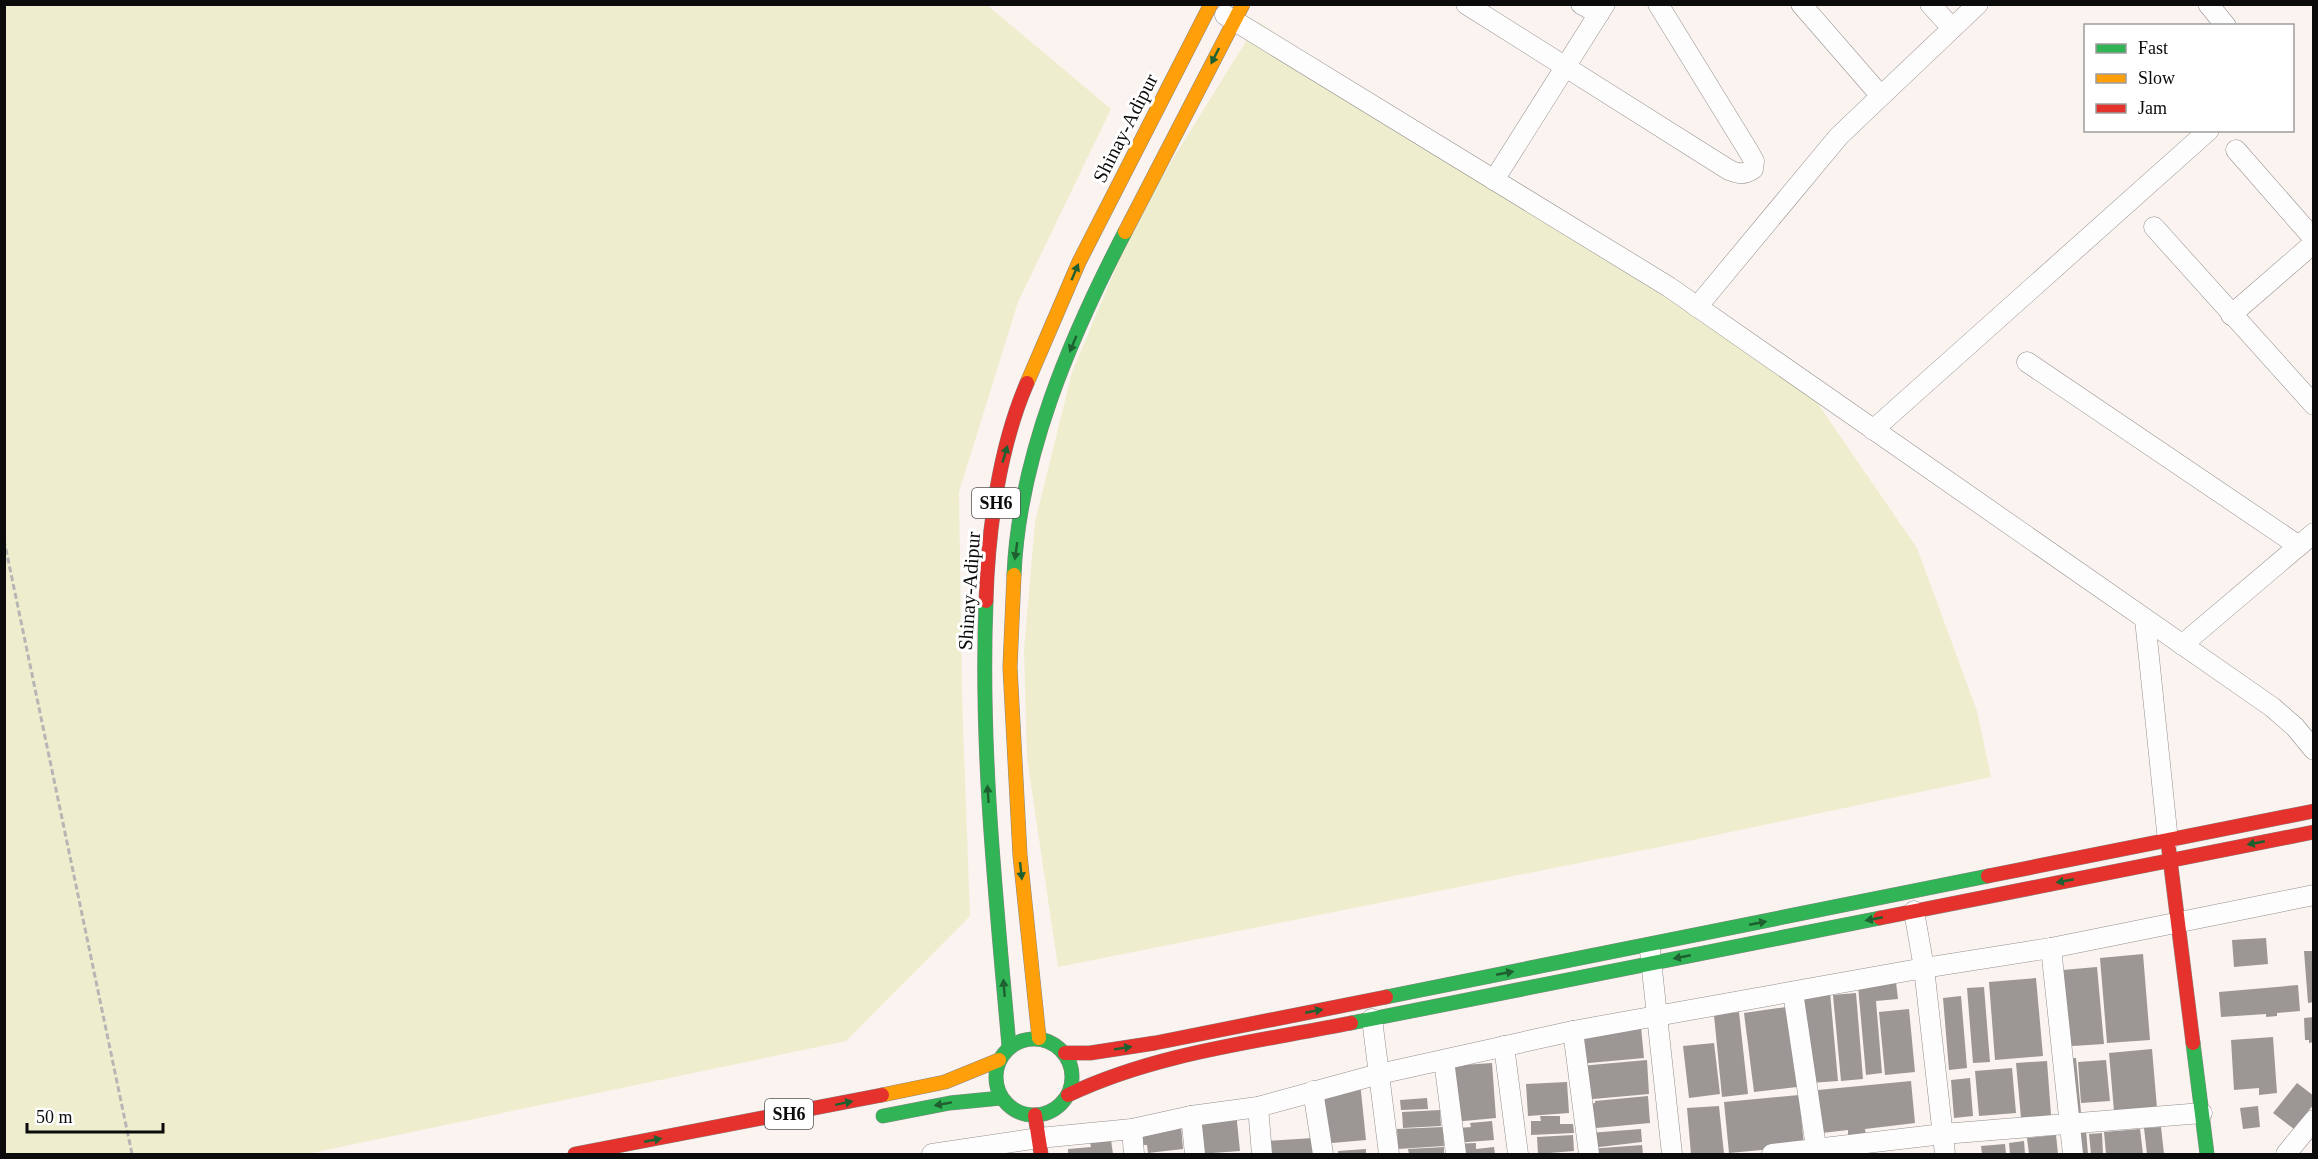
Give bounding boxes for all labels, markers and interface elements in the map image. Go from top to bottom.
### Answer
legend [2084,24,2294,132]
text: Fast [2138,38,2168,58]
one-way arrow [1210,48,1220,65]
text: Slow [2138,68,2175,88]
street label: Shinay-Adipur [1088,70,1163,186]
text: Jam [2138,98,2167,118]
one-way arrow [1070,263,1079,280]
one-way arrow [1068,335,1078,353]
one-way arrow [1001,445,1010,463]
road number: SH6 [972,488,1020,518]
street label: Shinay-Adipur [954,531,985,651]
one-way arrow [1012,542,1021,561]
one-way arrow [984,784,993,803]
one-way arrow [2246,839,2265,848]
one-way arrow [1016,862,1026,881]
one-way arrow [2055,877,2074,886]
one-way arrow [1864,915,1883,924]
one-way arrow [1749,918,1768,927]
one-way arrow [1673,953,1692,962]
one-way arrow [1496,968,1515,977]
one-way arrow [999,979,1009,998]
one-way arrow [1305,1006,1324,1015]
one-way arrow [1113,1043,1132,1052]
scale bar [27,1096,164,1134]
one-way arrow [835,1098,854,1107]
road number: SH6 [765,1099,813,1129]
one-way arrow [933,1100,952,1109]
text: 50 m [36,1107,73,1127]
one-way arrow [644,1135,663,1144]

